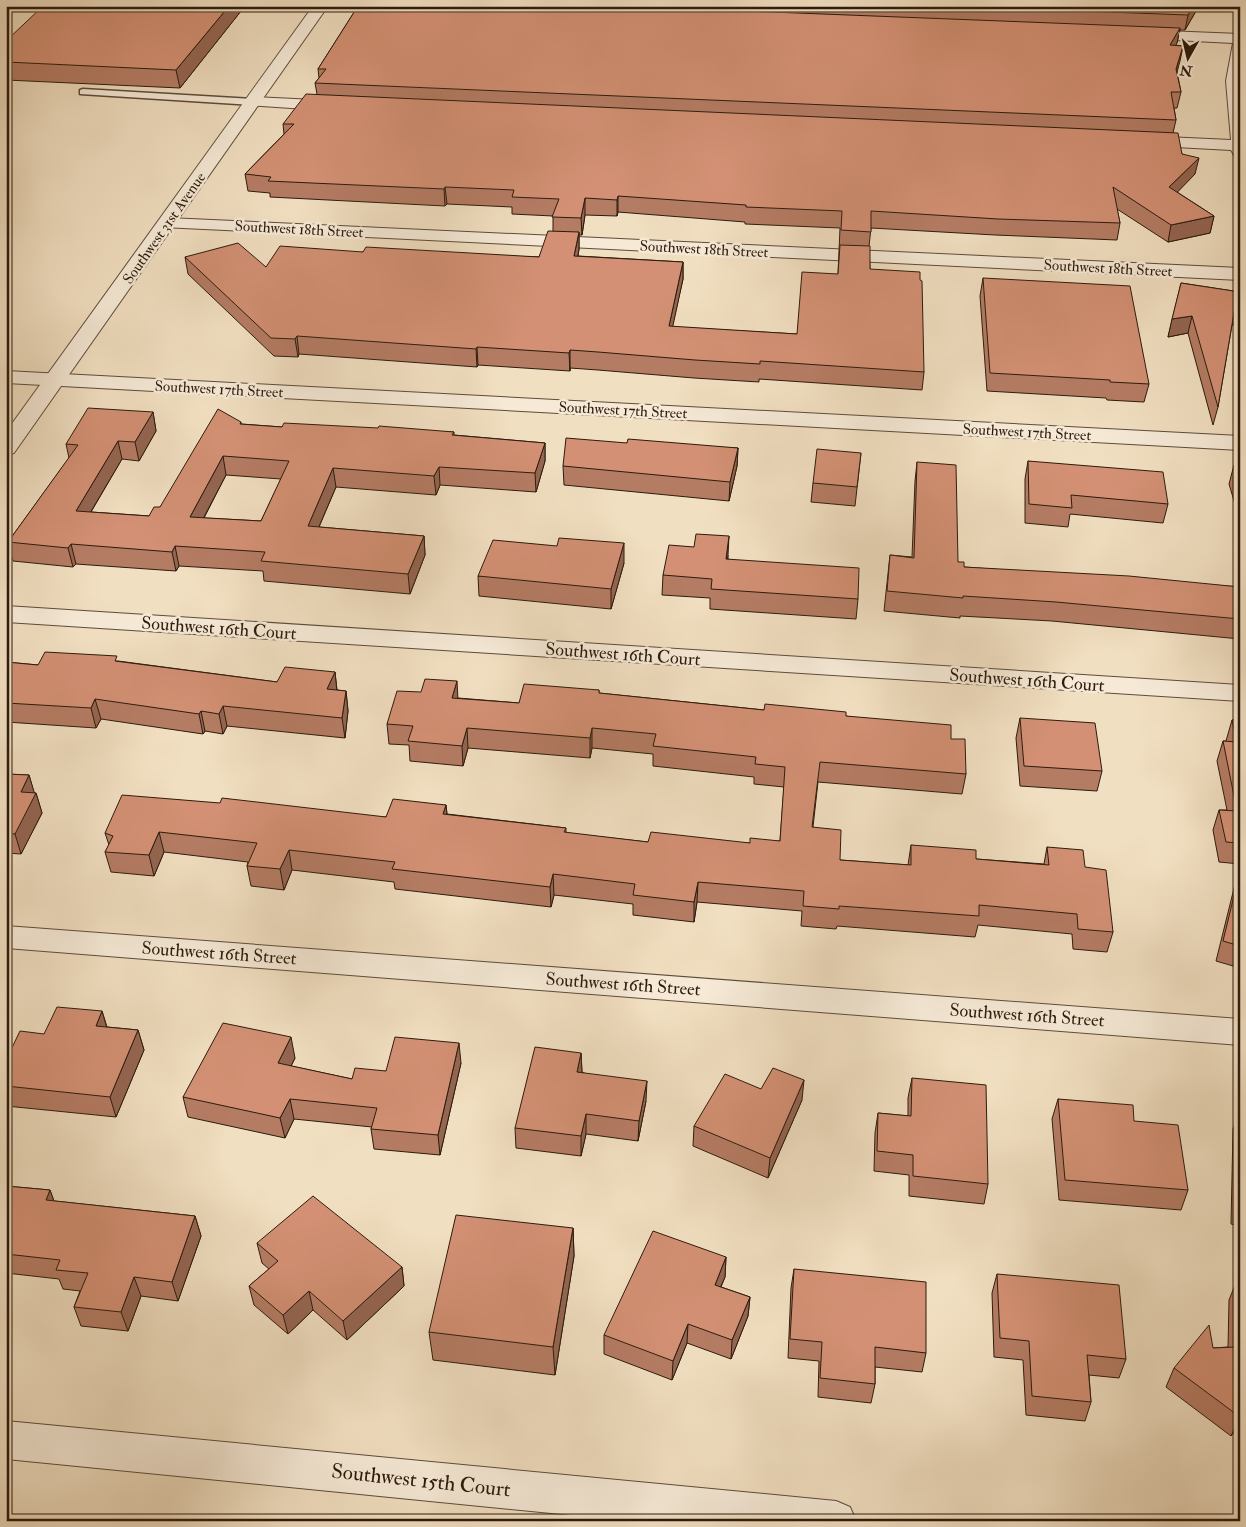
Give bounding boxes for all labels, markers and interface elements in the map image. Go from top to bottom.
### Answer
north arrow [1164,32,1214,82]
text: N [1178,61,1195,80]
street label: Southwest 31st Avenue [119,169,210,288]
street label: Southwest 18th Street [234,217,364,242]
street label: Southwest 18th Street [639,237,769,262]
street label: Southwest 18th Street [1043,256,1173,281]
street label: Southwest 17th Street [154,377,284,402]
street label: Southwest 17th Street [558,398,688,423]
street label: Southwest 17th Street [962,420,1092,445]
street label: Southwest 16th Court [141,612,297,645]
street label: Southwest 16th Court [545,638,701,671]
street label: Southwest 16th Court [949,664,1105,697]
street label: Southwest 16th Street [141,937,297,970]
street label: Southwest 16th Street [545,968,701,1001]
street label: Southwest 16th Street [949,999,1105,1032]
street label: Southwest 15th Court [330,1458,512,1503]

